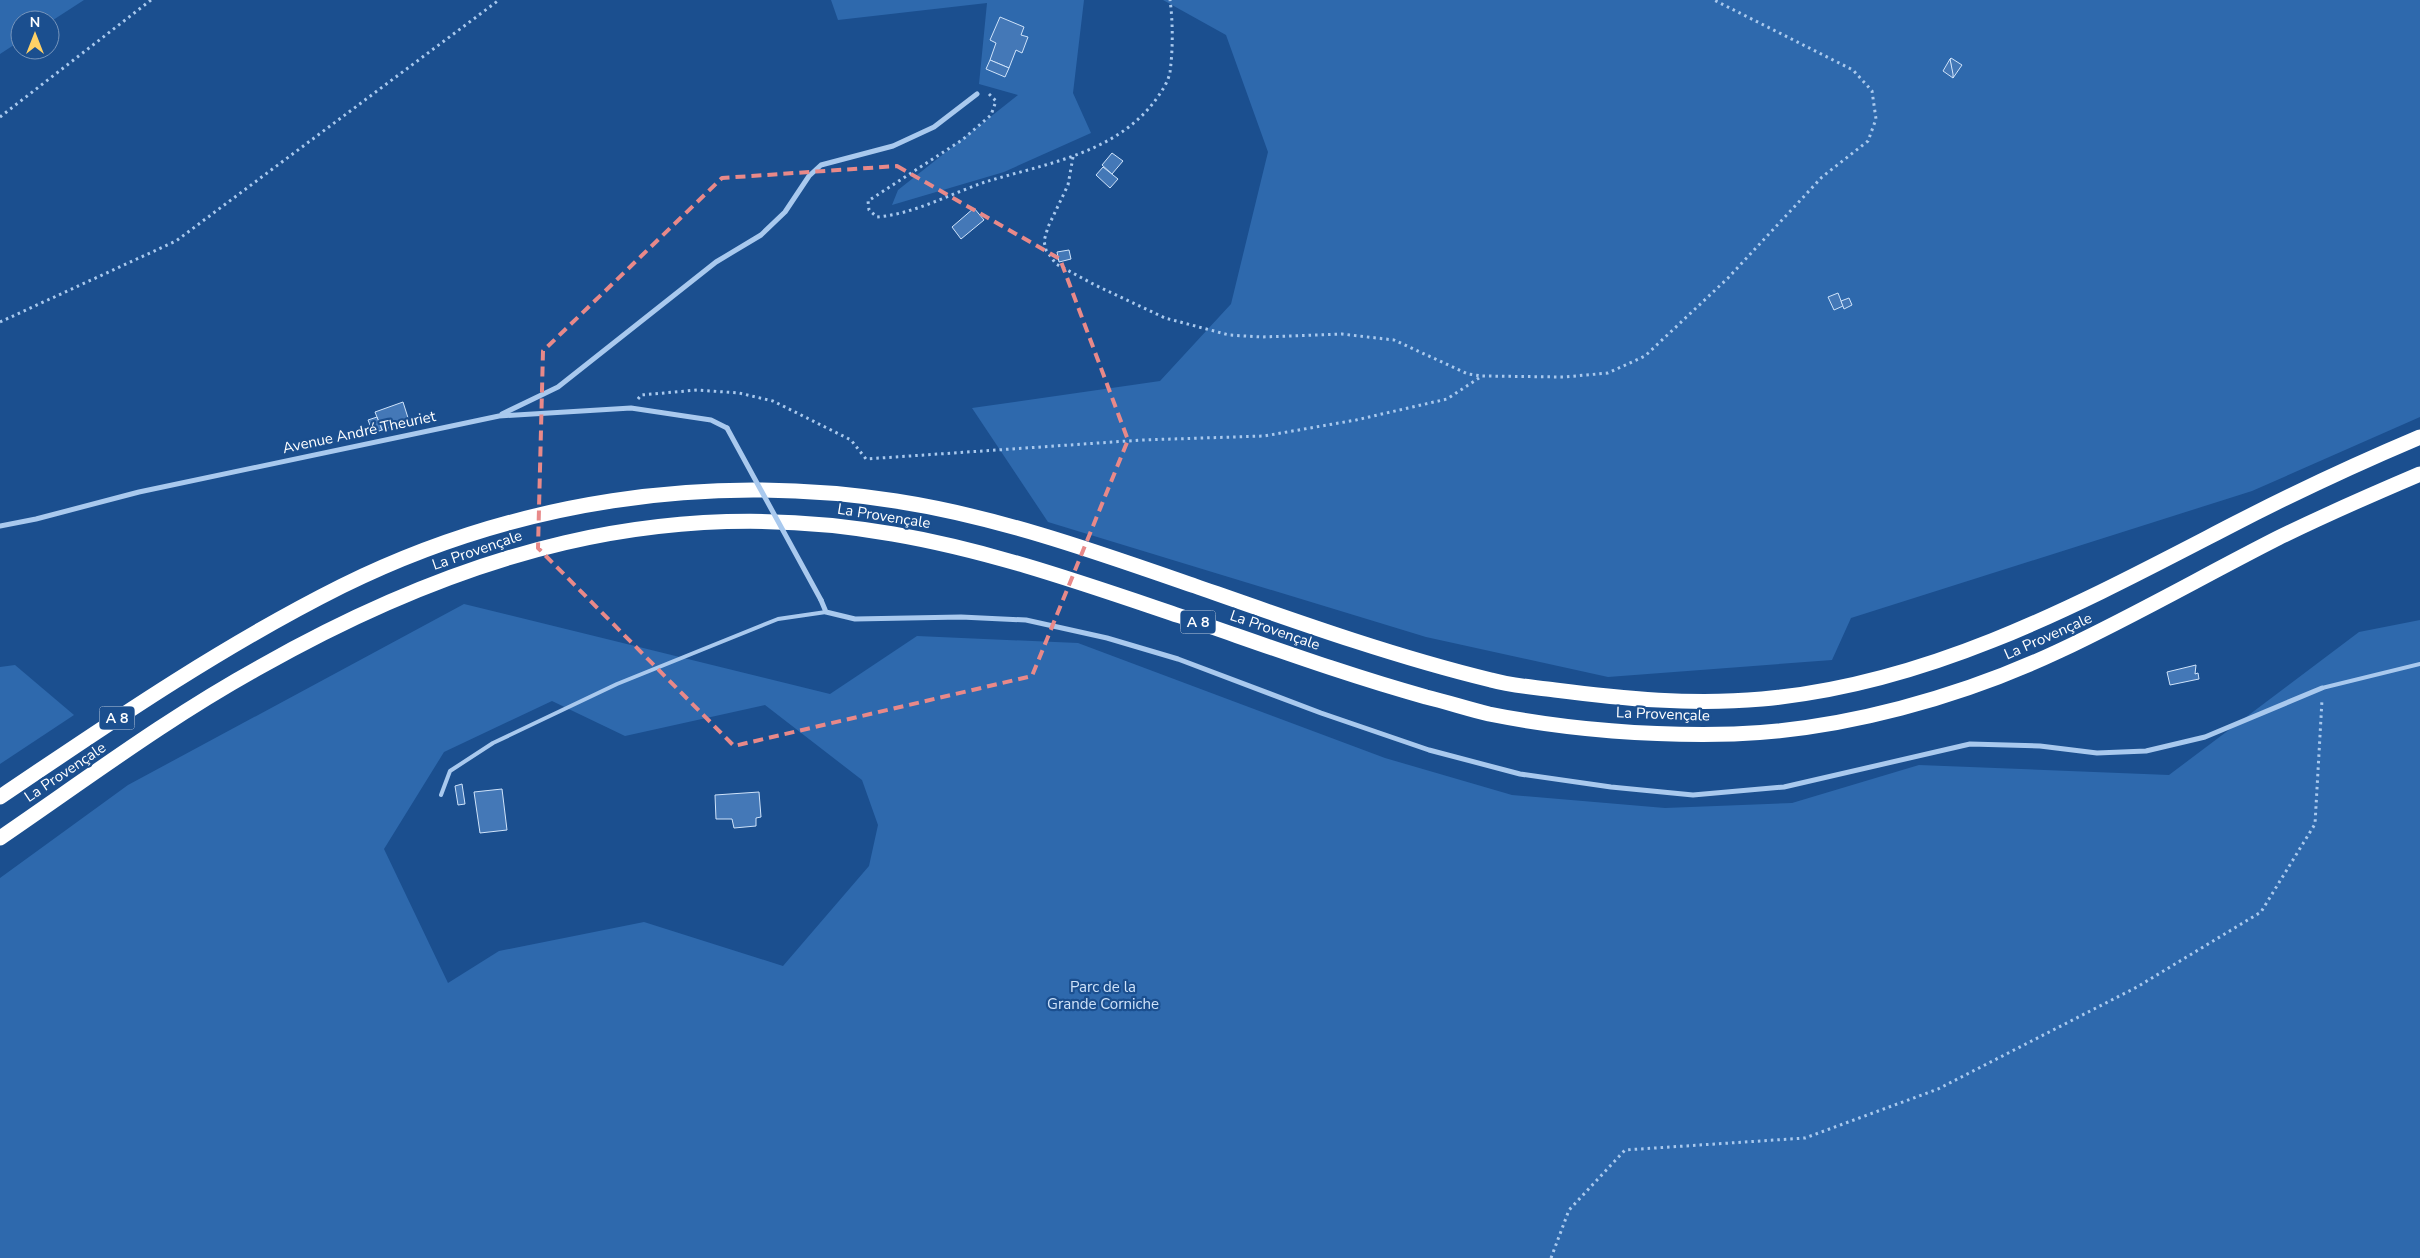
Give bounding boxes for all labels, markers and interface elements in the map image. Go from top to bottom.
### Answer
north arrow [10,10,60,60]
text: N [30,13,40,32]
street label: Avenue André Theuriet [281,406,438,458]
street label: La Provençale [836,499,932,533]
street label: La Provençale [429,525,525,575]
street label: La Provençale [1227,605,1323,655]
street label: La Provençale [2001,608,2095,664]
road number: A 8 [1180,610,1216,634]
street label: La Provençale [1616,702,1710,726]
road number: A 8 [100,706,134,730]
street label: La Provençale [20,737,110,807]
park label: Parc de la Grande Corniche [1047,977,1159,1014]

